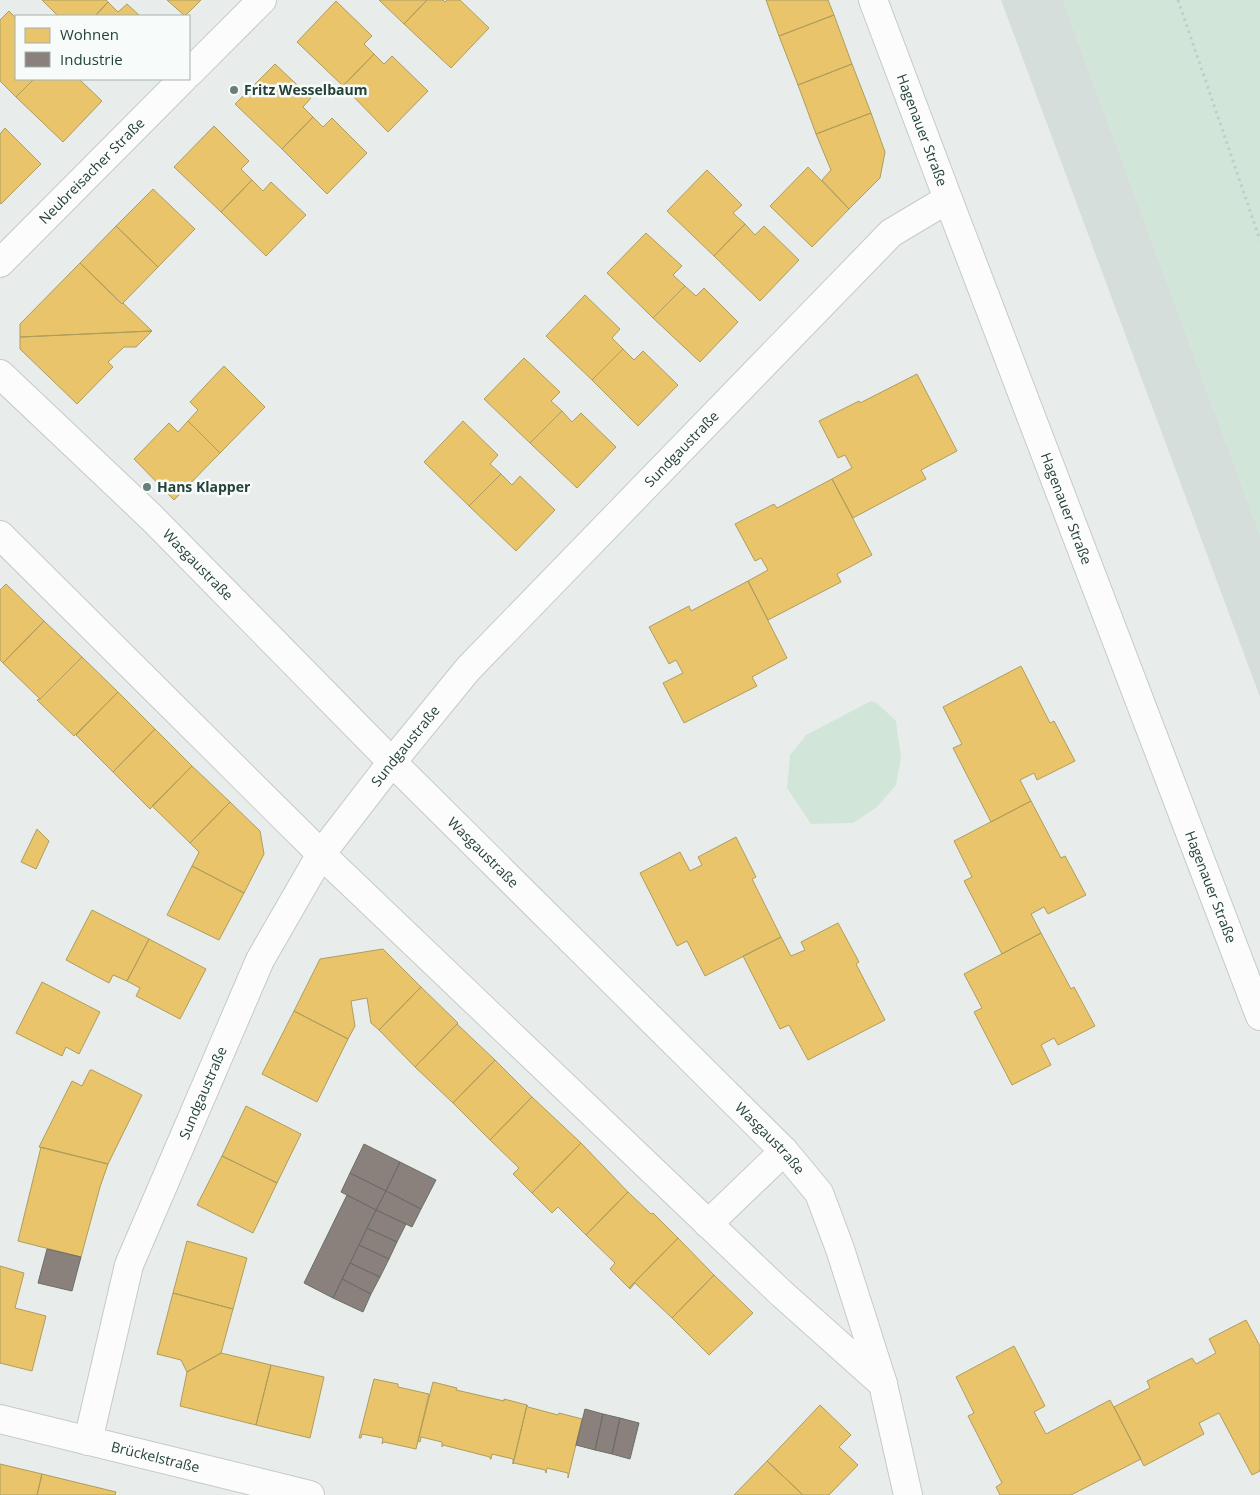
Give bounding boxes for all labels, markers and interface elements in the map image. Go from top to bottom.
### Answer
legend [15,15,190,80]
text: Wohnen [60,24,119,44]
text: Industrie [60,49,123,69]
street label: Hagenauer Straße [893,71,952,189]
place label: Fritz Wesselbaum [244,80,367,99]
marker: Fritz Wesselbaum [228,84,240,96]
street label: Neubreisacher Straße [34,113,148,228]
street label: Sundgaustraße [640,406,723,491]
street label: Hagenauer Straße [1037,450,1097,567]
place label: Hans Klapper [157,477,251,496]
marker: Hans Klapper [141,481,153,493]
street label: Wasgaustraße [159,525,238,604]
street label: Sundgaustraße [367,701,444,790]
street label: Wasgaustraße [444,813,523,892]
street label: Hagenauer Straße [1181,828,1241,946]
street label: Sundgaustraße [174,1043,231,1142]
street label: Wasgaustraße [731,1098,809,1178]
street label: Brückelstraße [109,1437,202,1477]

